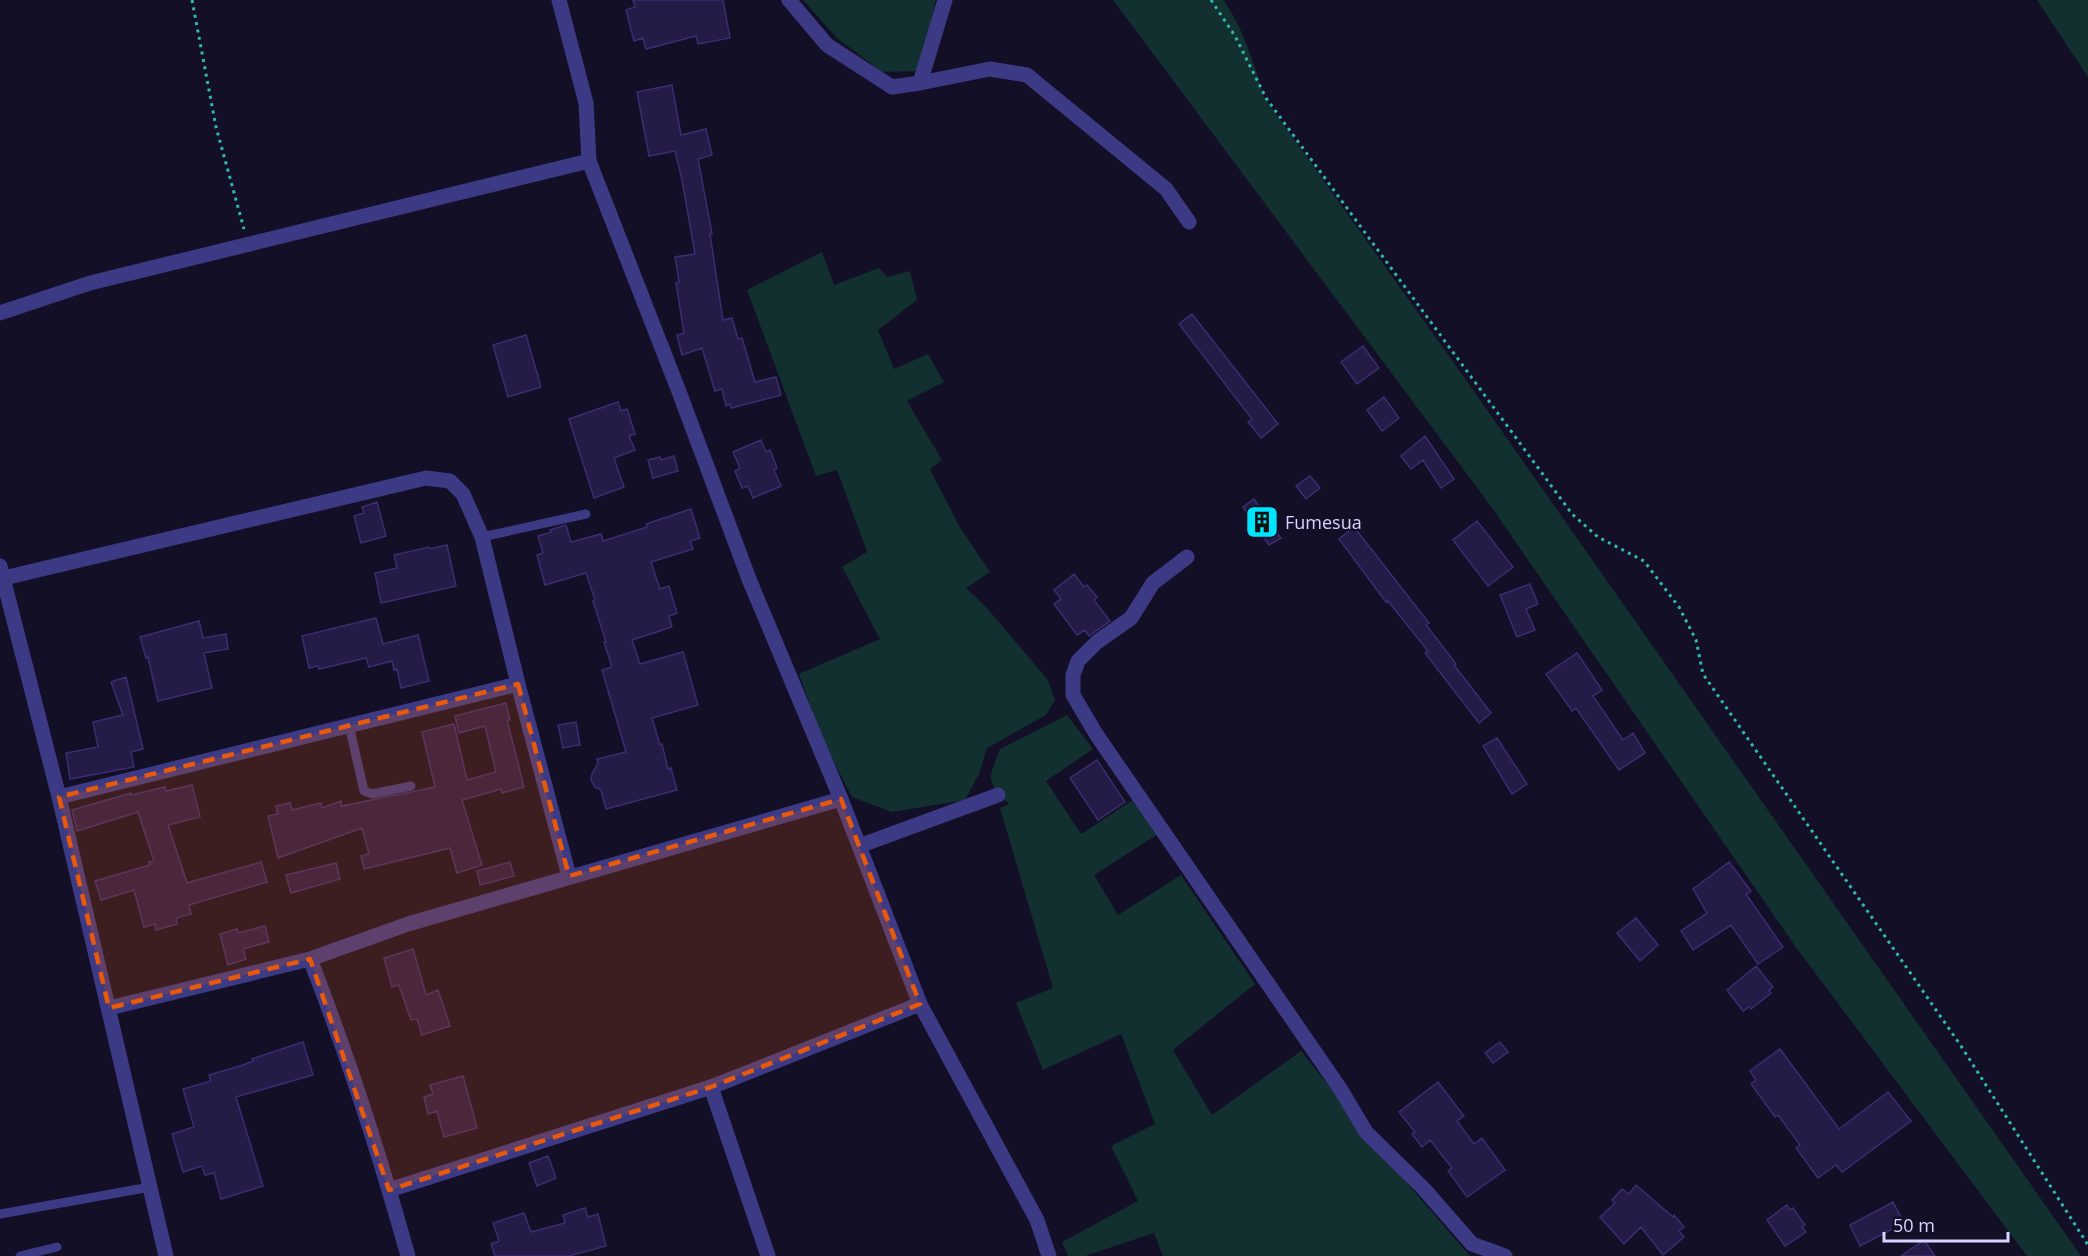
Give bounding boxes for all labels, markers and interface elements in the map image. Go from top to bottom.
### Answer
building icon: Fumesua [1244,504,1280,540]
place label: Fumesua [1285,510,1362,534]
scale bar [1884,1205,2008,1243]
text: 50 m [1893,1213,1935,1237]

